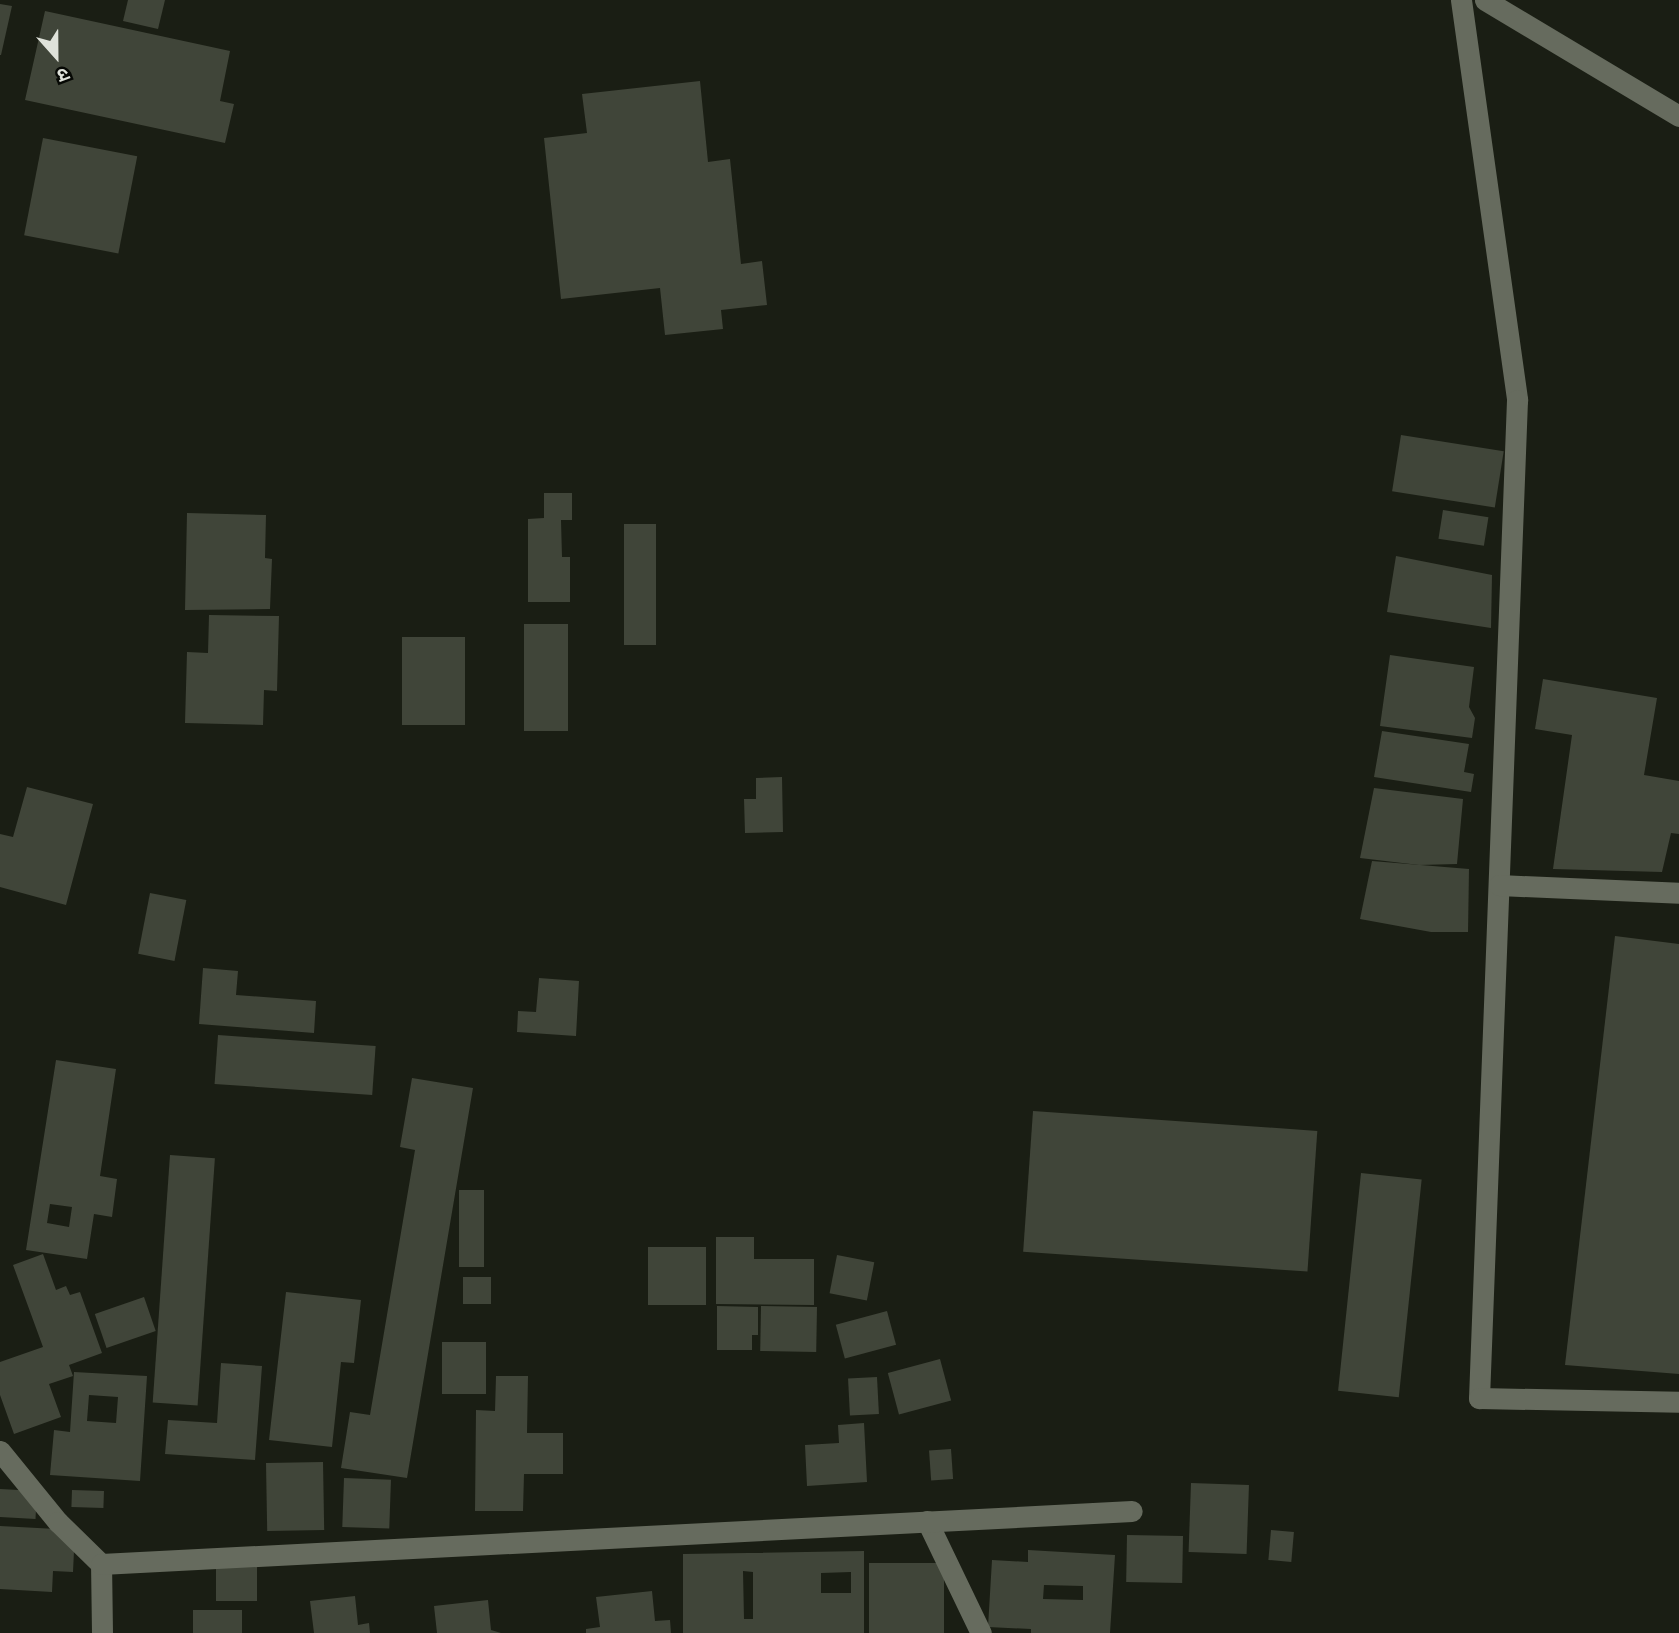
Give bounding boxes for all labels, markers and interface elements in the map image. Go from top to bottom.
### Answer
north arrow [21,21,91,91]
text: उ [54,63,73,88]

